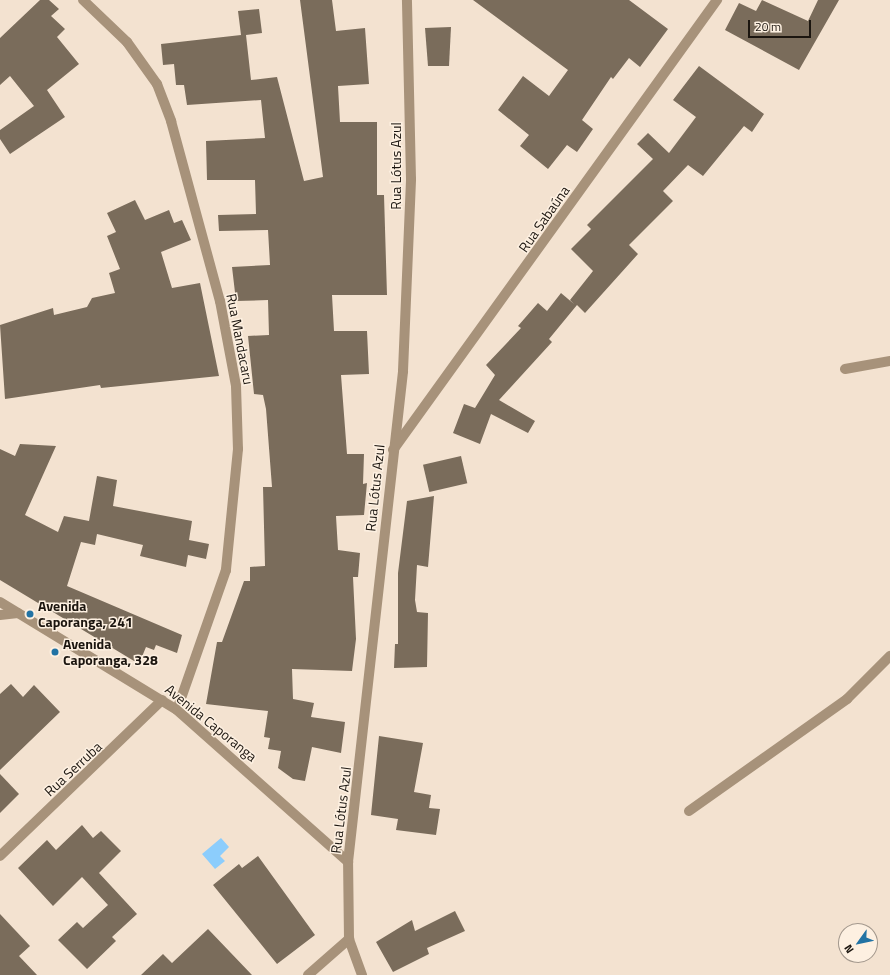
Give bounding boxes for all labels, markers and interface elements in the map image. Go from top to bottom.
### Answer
scale bar [750,12,813,38]
text: 20 m [755,17,781,36]
street label: Rua Lótus Azul [388,122,404,210]
street label: Rua Sabaúna [515,183,573,255]
street label: Rua Mandacaru [223,292,257,386]
street label: Rua Lótus Azul [362,444,388,532]
place label: Avenida Caporanga, 241 [38,598,133,630]
marker: Avenida Caporanga, 241 [25,609,35,619]
place label: Avenida Caporanga, 328 [63,636,158,668]
marker: Avenida Caporanga, 328 [50,647,60,657]
street label: Avenida Caporanga [162,681,260,765]
street label: Rua Serruba [41,738,105,800]
street label: Rua Lótus Azul [327,766,355,854]
north arrow [838,923,878,963]
text: N [840,941,858,957]

